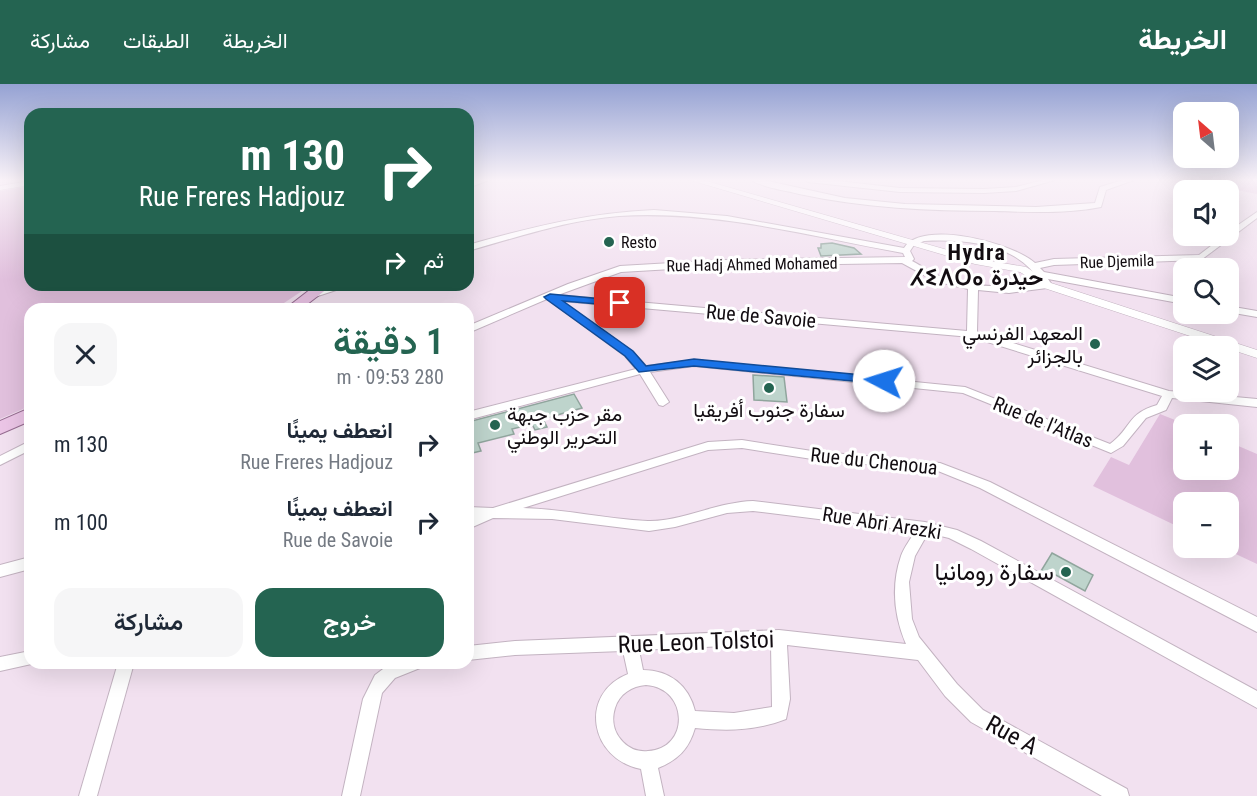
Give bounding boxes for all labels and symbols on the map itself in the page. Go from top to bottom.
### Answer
north arrow [1173,102,1239,168]
place label: Resto [621,233,657,252]
marker: Resto [602,235,616,249]
district label: Hydra ⵃⵉⴷⵔⴰ حيدرة [910,240,1043,291]
street label: Rue Djemila [1079,251,1155,272]
street label: Rue Hadj Ahmed Mohamed [666,254,838,275]
pin [594,277,645,328]
street label: Rue de Savoie [705,299,817,333]
place label: المعهد الفرنسي بالجزائر [962,321,1083,369]
marker: المعهد الفرنسي بالجزائر [1088,337,1102,351]
position arrow [852,349,916,413]
marker: سفارة جنوب أفريقيا [762,381,776,395]
street label: Rue de l'Atlas [990,391,1096,453]
place label: سفارة جنوب أفريقيا [693,398,845,423]
place label: مقر حزب جبهة التحرير الوطني [507,402,622,454]
marker: مقر حزب جبهة التحرير الوطني [488,418,502,432]
street label: Rue du Chenoua [809,442,939,480]
street label: Rue Abri Arezki [821,502,943,544]
place label: سفارة رومانيا [934,558,1054,587]
marker: سفارة رومانيا [1059,565,1073,579]
street label: Rue Leon Tolstoi [617,625,775,659]
street label: Rue A [981,709,1043,761]

